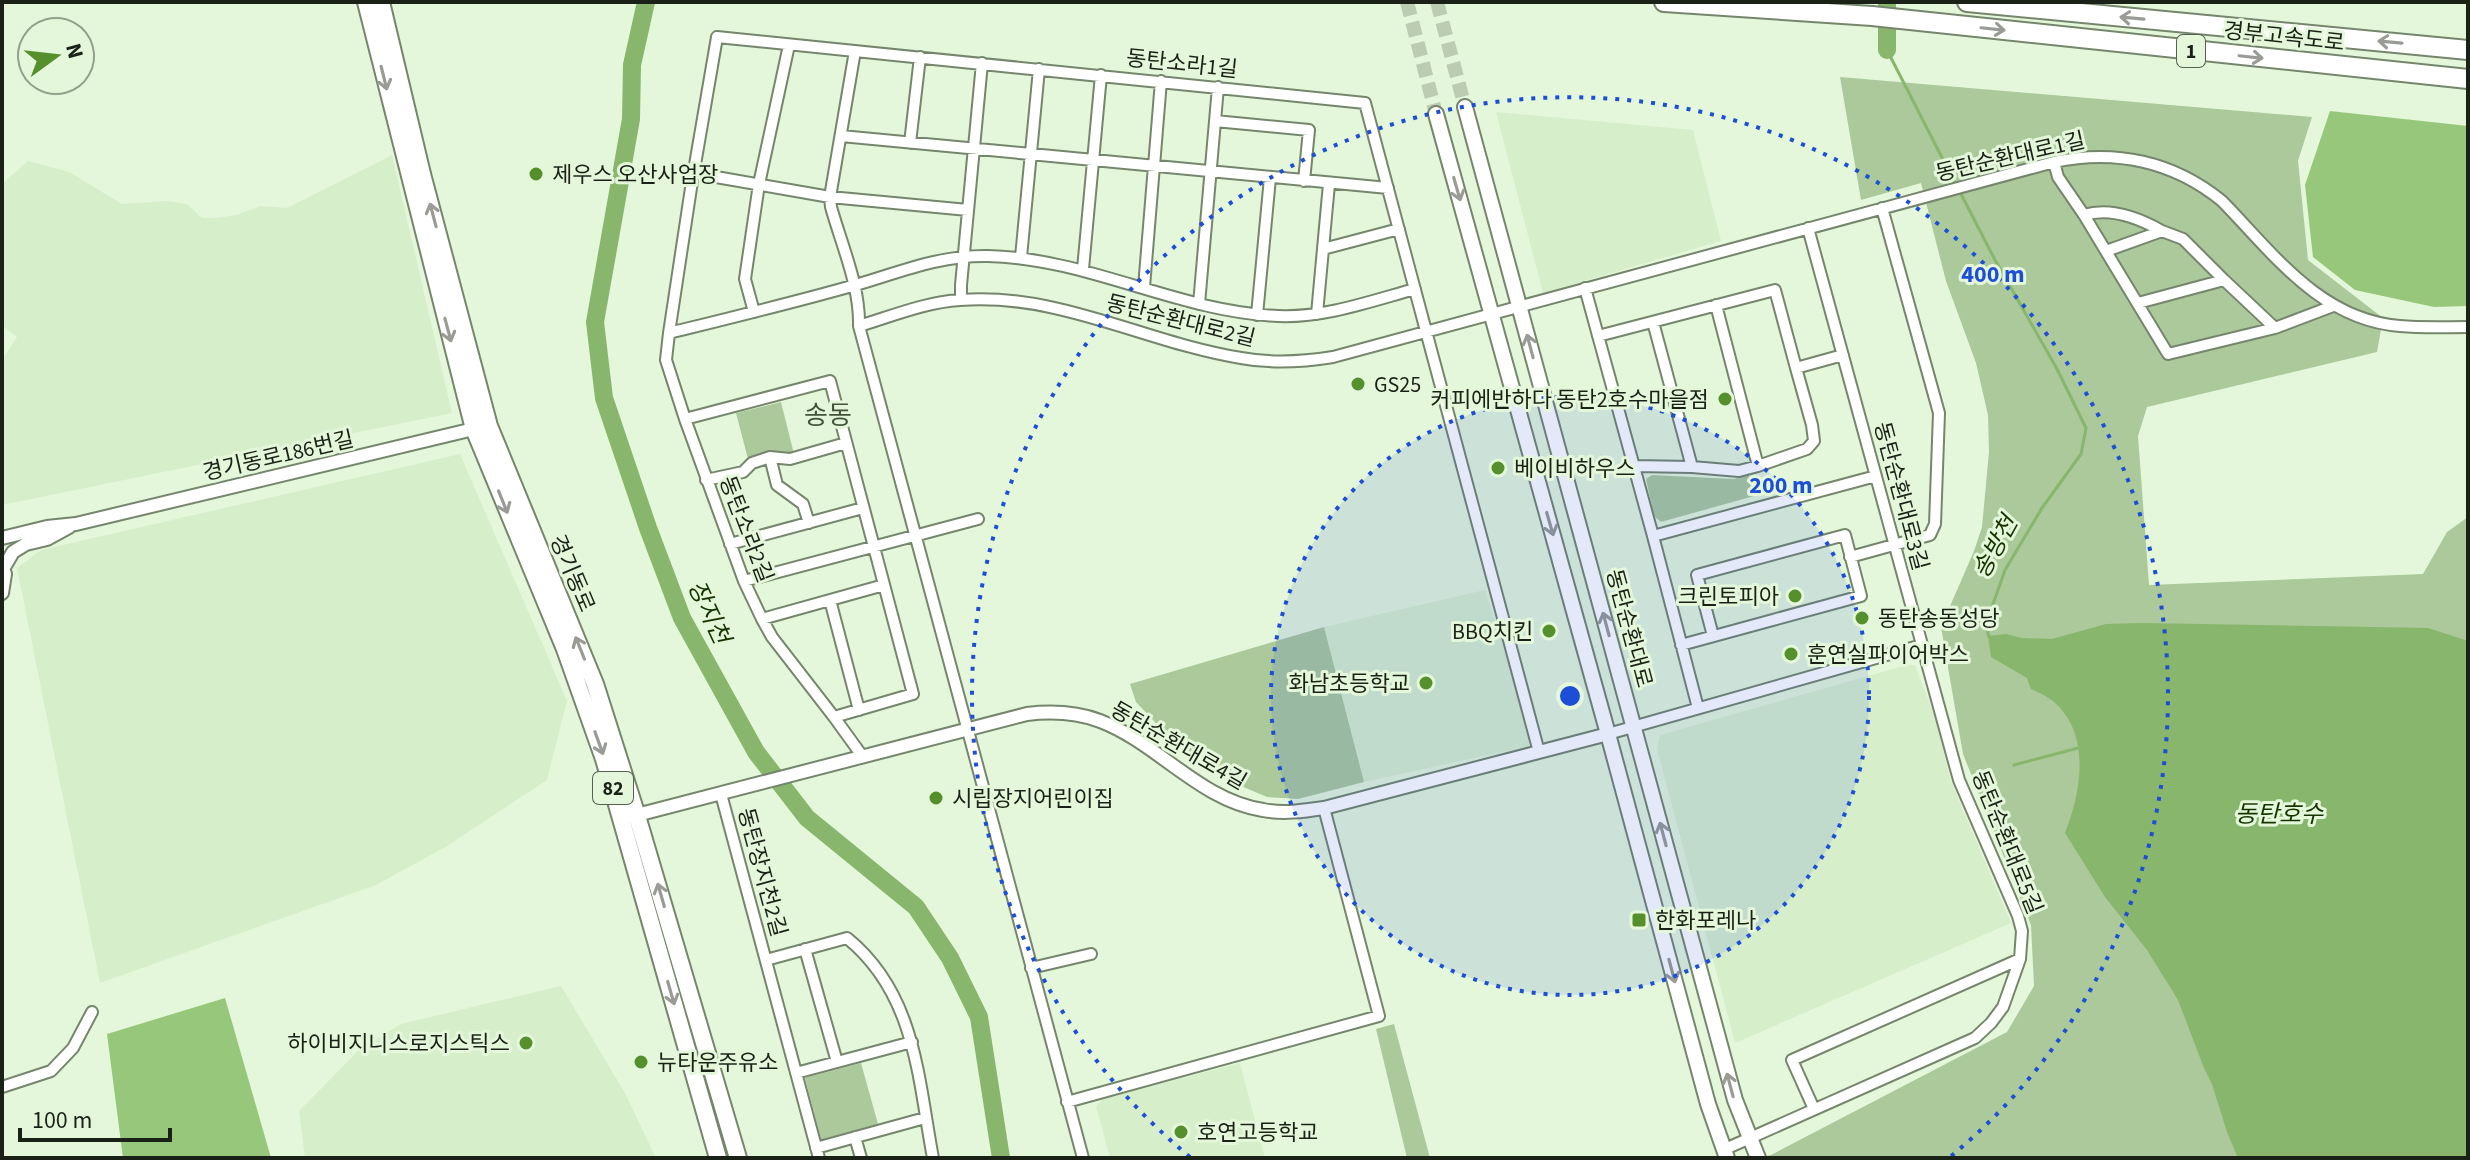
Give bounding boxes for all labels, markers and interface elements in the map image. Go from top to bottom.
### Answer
one-way arrow [2119,10,2145,25]
street label: 경부고속도로 [2222,15,2346,59]
north arrow [16,16,96,96]
one-way arrow [1979,22,2006,37]
road number: 1 [2177,35,2205,67]
one-way arrow [2377,35,2404,50]
text: N [57,40,92,62]
street label: 동탄소라1길 [1124,42,1239,86]
one-way arrow [2237,50,2264,65]
one-way arrow [377,65,392,90]
street label: 동탄순환대로1길 [1932,124,2088,190]
place label: 제우스 오산사업장 [552,159,718,191]
marker: 제우스 오산사업장 [527,165,545,183]
one-way arrow [1450,176,1465,202]
one-way arrow [425,202,440,228]
text: 400 m [1961,257,2025,292]
street label: 동탄순환대로2길 [1103,287,1259,355]
one-way arrow [442,316,457,342]
one-way arrow [1522,334,1537,360]
place label: GS25 [1374,369,1421,401]
marker: GS25 [1349,375,1367,393]
place label: 커피에반하다 동탄2호수마을점 [1431,384,1709,416]
marker: 커피에반하다 동탄2호수마을점 [1716,390,1734,408]
district label: 송동 [804,397,852,434]
street label: 동탄순환대로3길 [1866,418,1936,574]
street label: 경기동로186번길 [199,423,357,489]
place label: 베이비하우스 [1514,453,1635,485]
marker: 베이비하우스 [1489,459,1507,477]
text: 200 m [1749,468,1813,503]
street label: 동탄소라2길 [711,471,781,587]
one-way arrow [497,489,512,514]
water label: 송방천 [1964,507,2028,585]
one-way arrow [1543,510,1558,536]
street label: 경기동로 [542,530,603,617]
street label: 동탄순환대로 [1598,565,1660,691]
water label: 장지천 [679,575,740,652]
place label: 크린토피아 [1678,581,1779,613]
marker: 크린토피아 [1786,587,1804,605]
place label: 동탄송동성당 [1878,603,1999,635]
marker: 동탄송동성당 [1853,609,1871,627]
one-way arrow [1598,611,1613,637]
place label: BBQ치킨 [1452,616,1533,648]
marker: BBQ치킨 [1540,622,1558,640]
one-way arrow [572,636,586,661]
place label: 훈연실파이어박스 [1807,639,1969,671]
marker: 훈연실파이어박스 [1782,645,1800,663]
place label: 화남초등학교 [1289,668,1410,700]
marker: 화남초등학교 [1417,674,1435,692]
centre of rings [1556,682,1584,710]
street label: 동탄순환대로4길 [1104,694,1253,798]
one-way arrow [592,731,607,756]
street label: 동탄순환대로5길 [1964,766,2050,919]
road number: 82 [593,772,633,804]
place label: 시립장지어린이집 [952,783,1114,815]
marker: 시립장지어린이집 [927,789,945,807]
water label: 동탄호수 [2235,797,2324,832]
street label: 동탄장지천2길 [729,804,795,940]
one-way arrow [1655,822,1670,847]
one-way arrow [653,883,667,908]
place label: 한화포레나 [1655,905,1756,937]
marker: 한화포레나 [1630,911,1648,929]
one-way arrow [1665,958,1680,984]
one-way arrow [664,980,679,1006]
place label: 하이비지니스로지스틱스 [287,1028,510,1060]
marker: 하이비지니스로지스틱스 [517,1034,535,1052]
place label: 뉴타운주유소 [657,1047,778,1079]
marker: 뉴타운주유소 [632,1053,650,1071]
one-way arrow [1722,1073,1737,1099]
scale bar [20,1092,170,1142]
text: 100 m [32,1103,92,1138]
place label: 호연고등학교 [1197,1117,1318,1149]
marker: 호연고등학교 [1172,1123,1190,1141]

